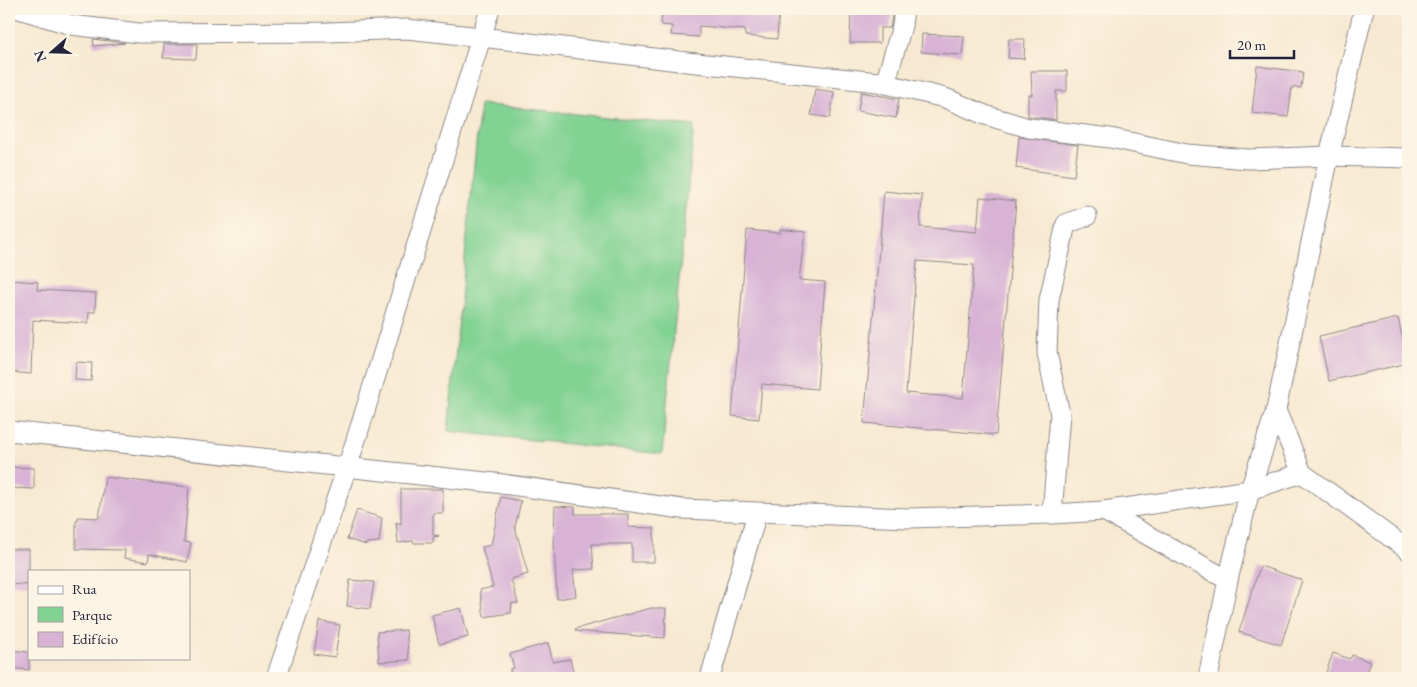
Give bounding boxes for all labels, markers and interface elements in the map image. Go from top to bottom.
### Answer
north arrow [28,28,78,78]
scale bar [1230,28,1293,60]
text: 20 m [1237,35,1266,54]
text: N [29,47,50,65]
legend [28,570,190,660]
text: Rua [72,579,97,598]
text: Parque [72,605,112,624]
text: Edifício [72,629,118,648]

